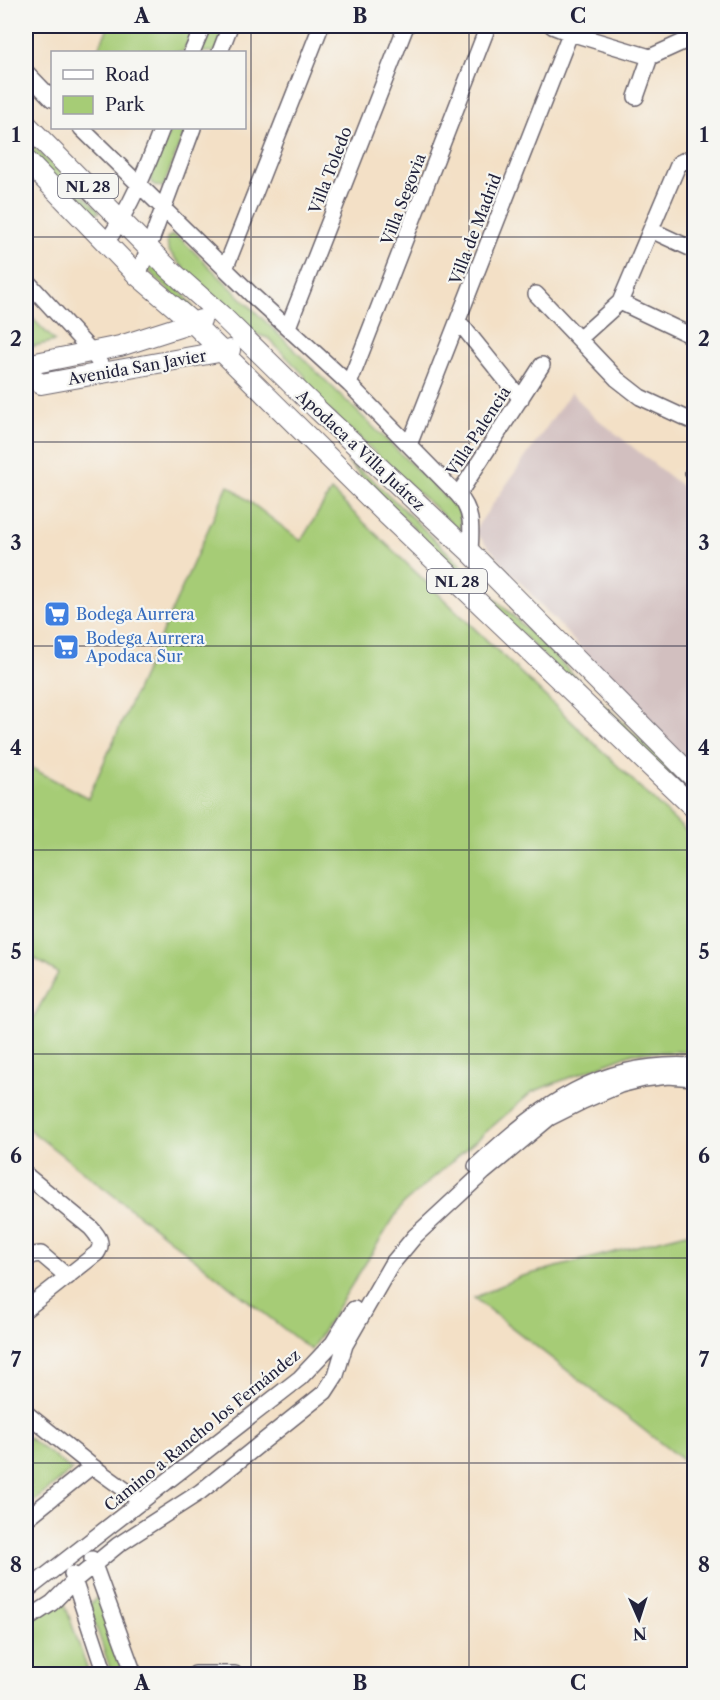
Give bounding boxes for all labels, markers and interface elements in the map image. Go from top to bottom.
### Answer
text: A [133,4,150,28]
text: B [353,4,368,28]
text: C [570,4,586,28]
legend [51,51,246,129]
text: Road [105,64,150,86]
text: Park [105,94,146,116]
text: 1 [12,123,21,147]
text: 1 [700,123,709,147]
street label: Villa Toledo [304,124,356,217]
street label: Villa Segovia [376,150,430,249]
street label: Villa de Madrid [444,171,505,288]
road number: NL 28 [58,174,118,198]
text: 2 [10,327,22,351]
text: 2 [698,327,710,351]
street label: Avenida San Javier [65,345,208,389]
street label: Villa Palencia [441,382,515,480]
street label: Apodaca a Villa Juárez [292,385,429,515]
text: 3 [10,531,22,555]
text: 3 [698,531,710,555]
road number: NL 28 [427,569,487,593]
supermarket icon: Bodega Aurrera [42,599,72,629]
place label: Bodega Aurrera [76,604,195,624]
place label: Bodega Aurrera Apodaca Sur [85,628,205,666]
supermarket icon: Bodega Aurrera Apodaca Sur [51,632,81,662]
text: 4 [10,736,22,760]
text: 4 [698,736,710,760]
text: 5 [10,940,22,964]
text: 5 [698,940,710,964]
text: 6 [10,1144,22,1168]
text: 6 [698,1144,710,1168]
street label: Camino a Rancho los Fernández [100,1345,304,1515]
text: 7 [11,1348,22,1372]
text: 7 [699,1348,710,1372]
text: 8 [10,1553,22,1577]
text: 8 [698,1553,710,1577]
north arrow [609,1589,669,1649]
text: N [632,1624,647,1644]
text: A [133,1671,150,1695]
text: B [353,1671,368,1695]
text: C [570,1671,586,1695]

